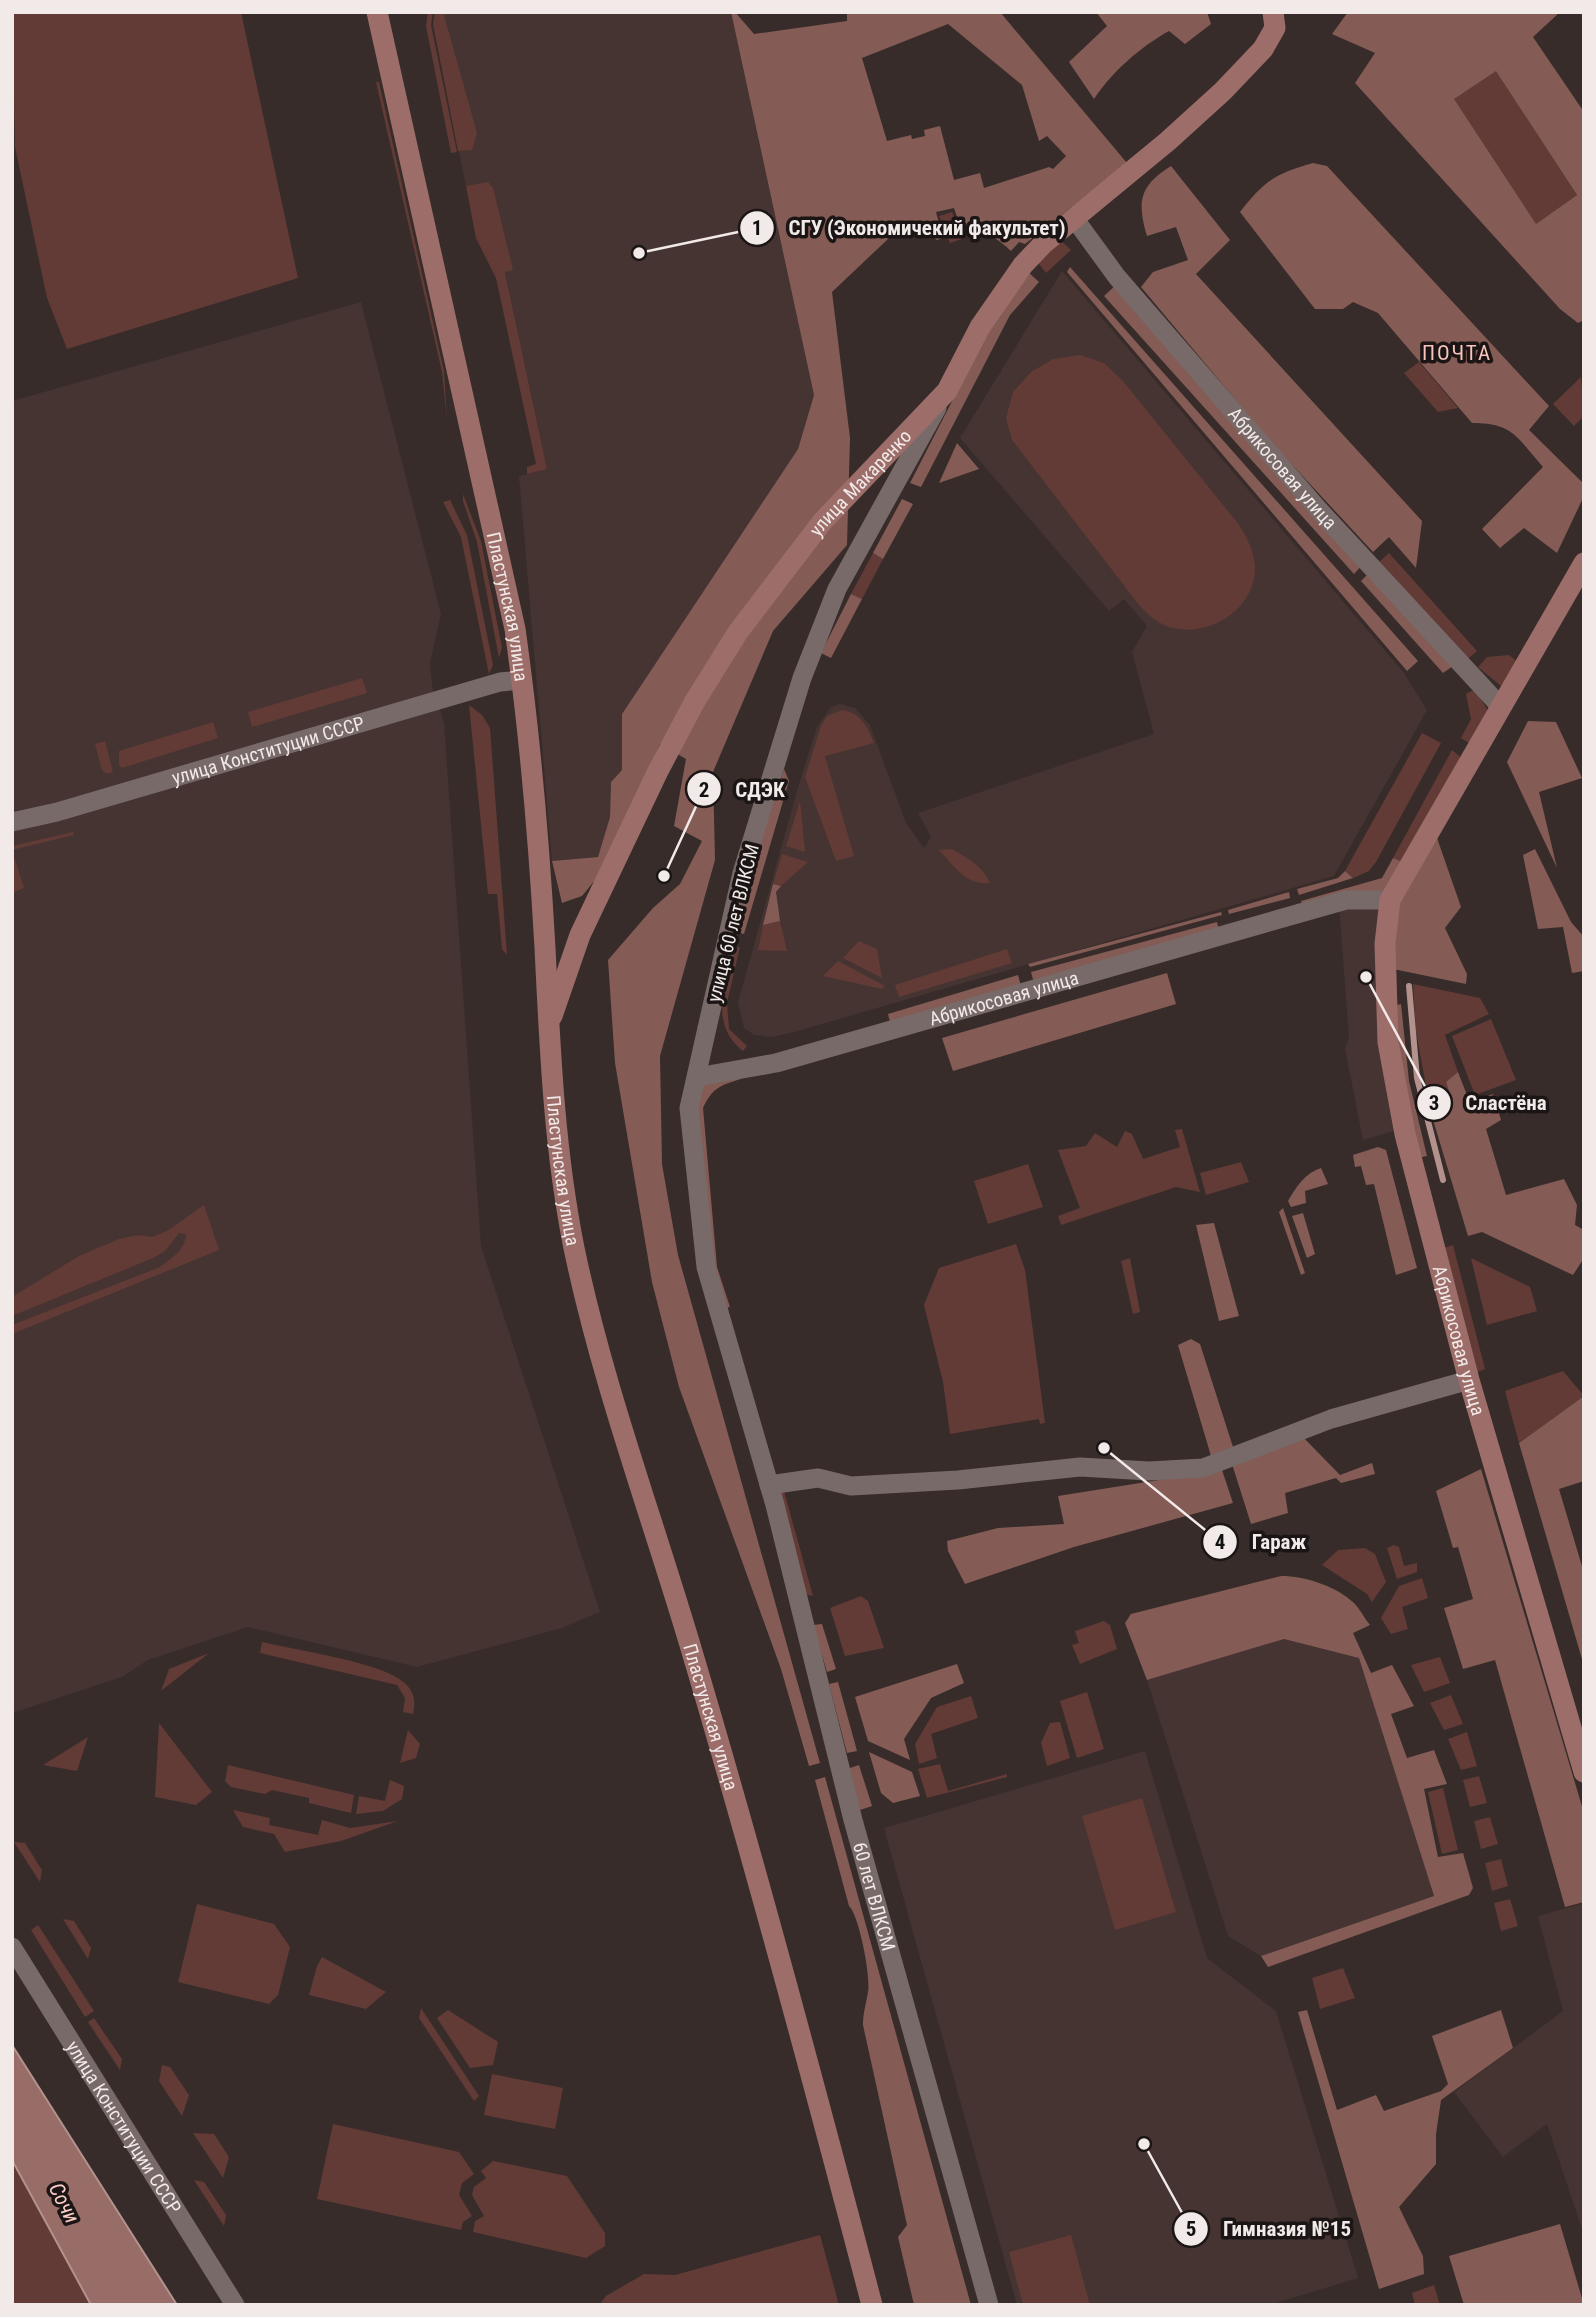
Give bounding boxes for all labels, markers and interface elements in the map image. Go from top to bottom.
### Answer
callout: СГУ (Экономичекий факультет) [740,207,1080,249]
text: 1 [752,216,762,240]
text: СГУ (Экономичекий факультет) [788,216,1066,240]
district label: ПОЧТА [1422,341,1492,365]
street label: Абрикосовая улица [1223,402,1342,534]
street label: улица Макаренко [804,424,916,540]
street label: Пластунская улица [482,530,533,683]
street label: улица Конституции СССР [169,711,367,789]
callout: СДЭК [687,768,799,810]
text: 2 [699,778,709,802]
text: СДЭК [735,778,785,802]
street label: улица 60 лет ВЛКСМ [702,842,764,1004]
street label: Абрикосовая улица [926,966,1081,1030]
callout: Сластёна [1416,1082,1561,1124]
text: 3 [1429,1091,1439,1115]
text: Сластёна [1465,1091,1547,1115]
street label: Пластунская улица [542,1094,585,1248]
street label: Абрикосовая улица [1428,1263,1490,1418]
callout: Гараж [1203,1521,1320,1563]
text: 4 [1215,1530,1225,1554]
text: Гараж [1252,1530,1307,1554]
street label: Пластунская улица [679,1641,743,1793]
street label: 60 лет ВЛКСМ [848,1840,901,1953]
street label: улица Конституции СССР [62,2036,187,2218]
water label: Сочи [44,2179,84,2227]
callout: Гимназия №15 [1174,2208,1365,2250]
text: 5 [1186,2217,1196,2241]
text: Гимназия №15 [1223,2217,1351,2241]

